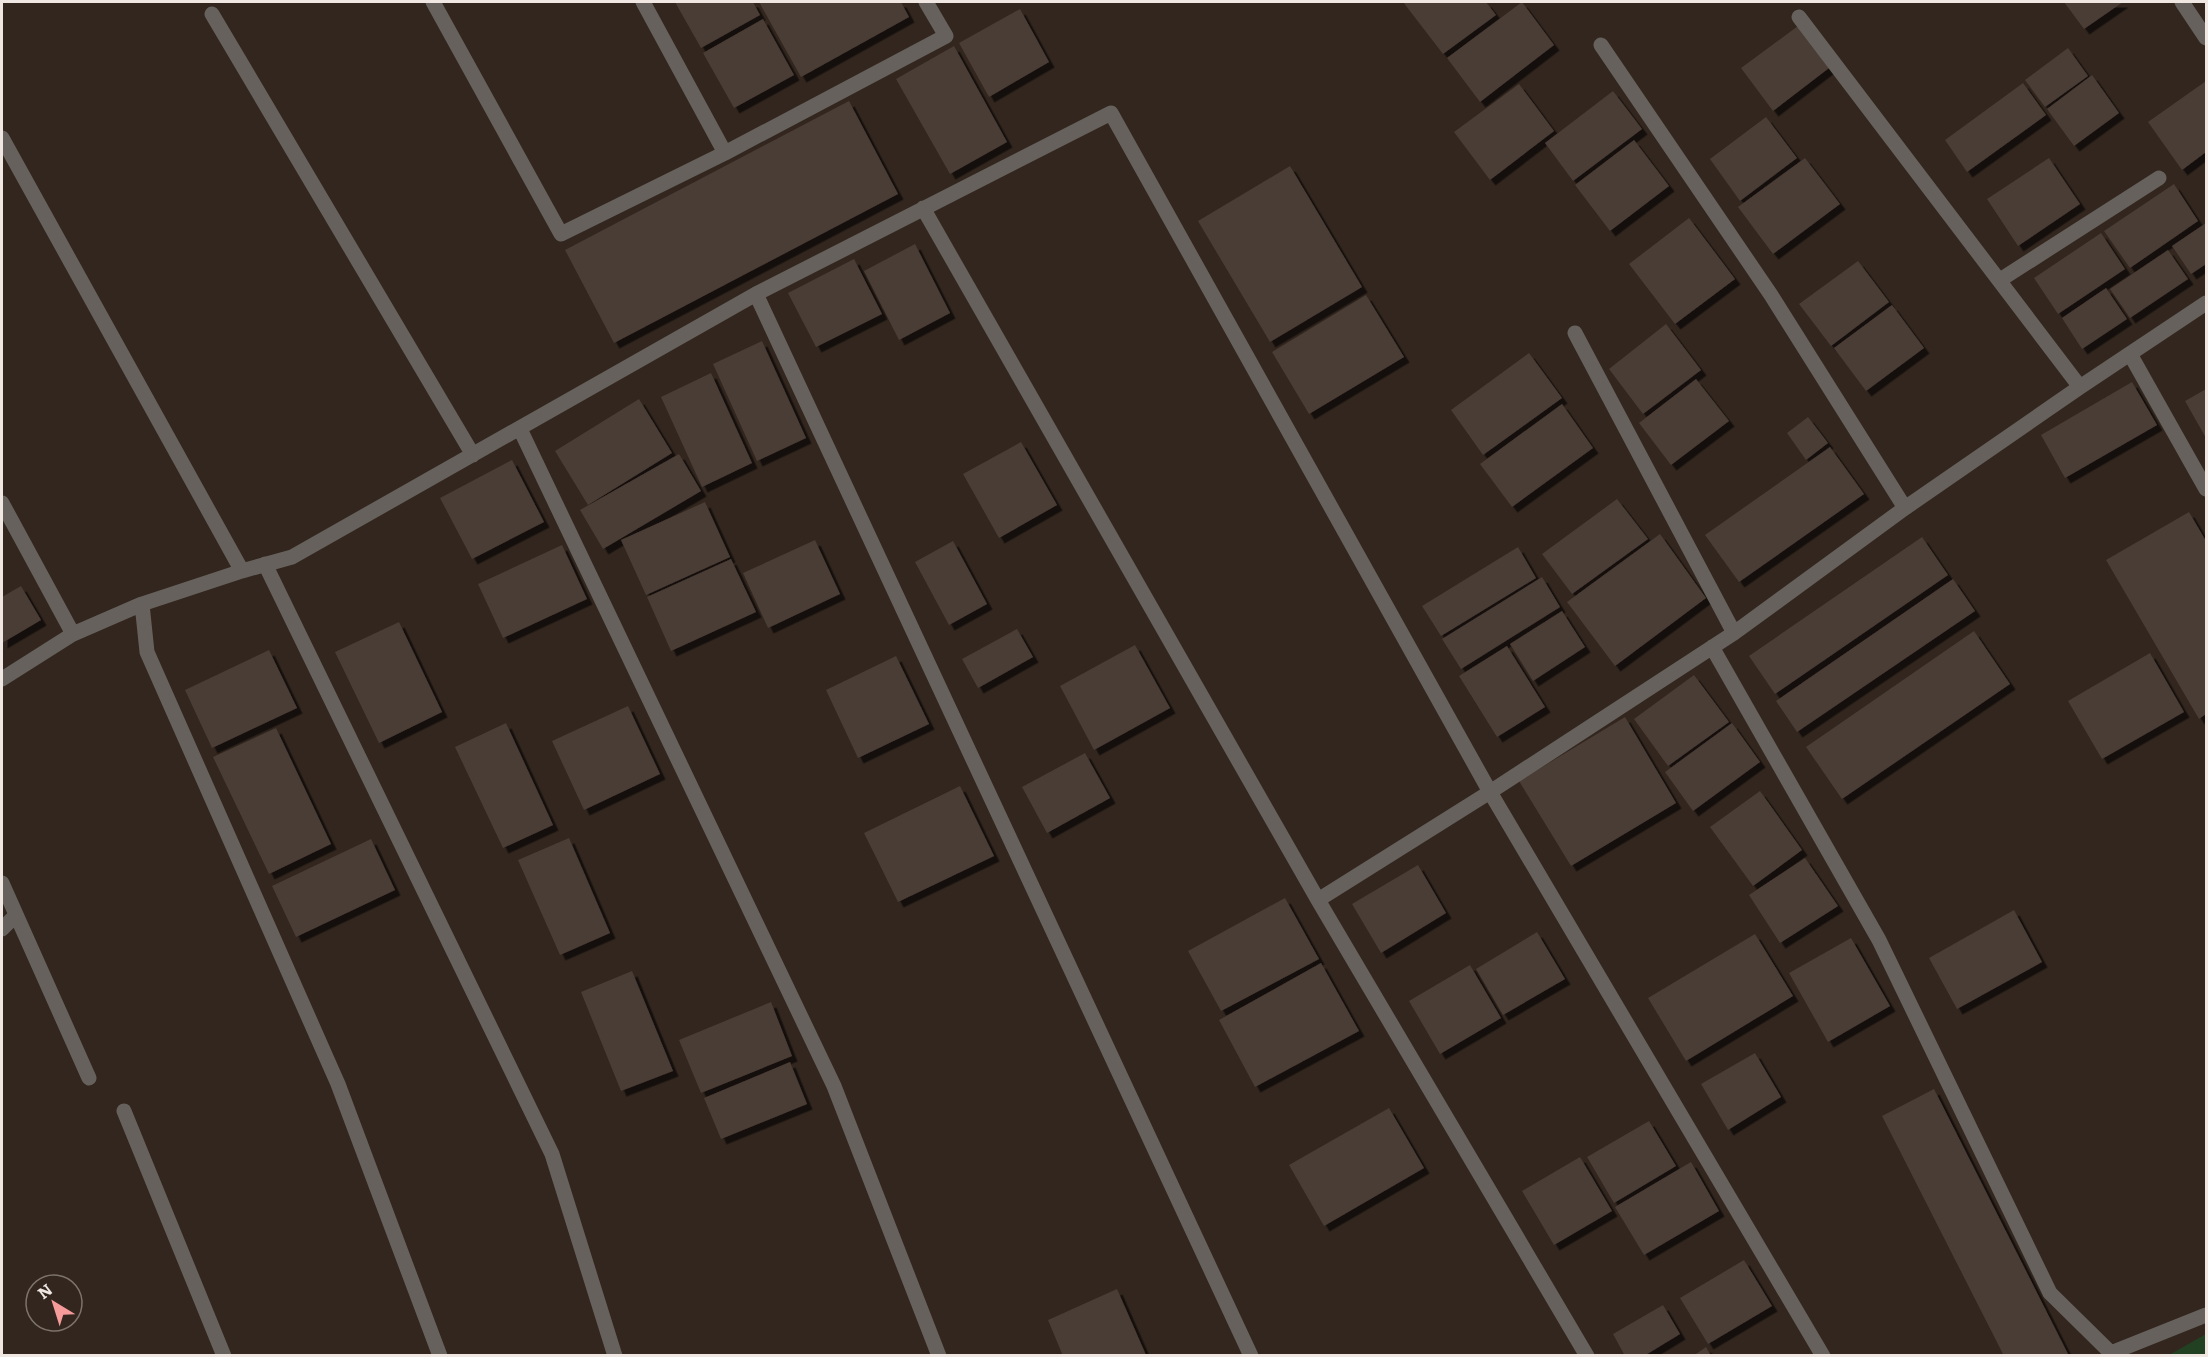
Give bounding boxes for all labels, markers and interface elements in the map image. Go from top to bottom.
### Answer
north arrow [24,1273,84,1333]
text: N [31,1277,57,1304]

